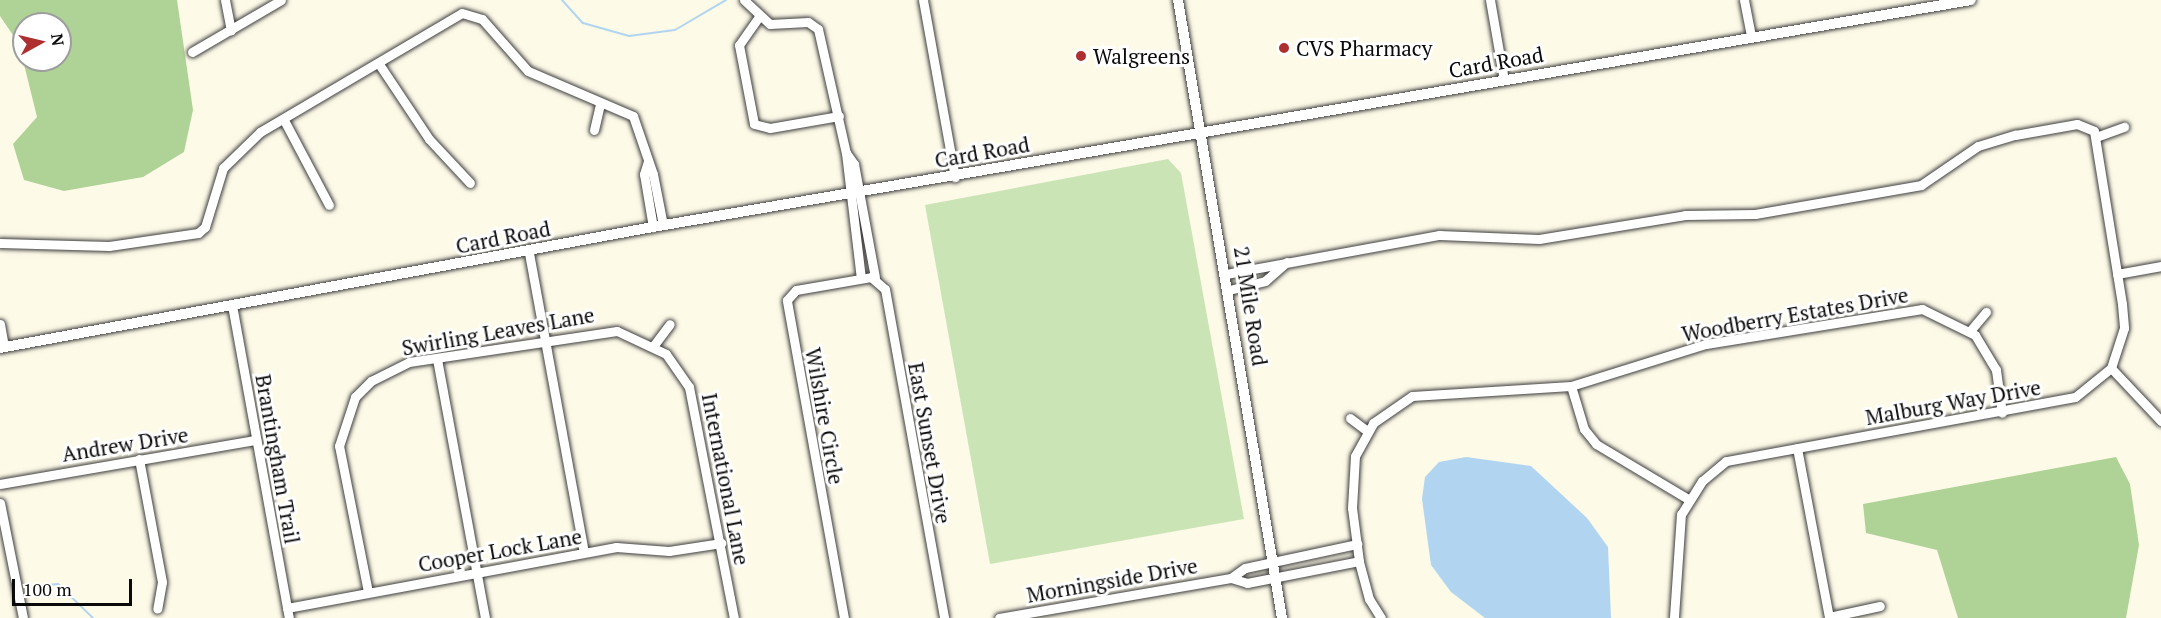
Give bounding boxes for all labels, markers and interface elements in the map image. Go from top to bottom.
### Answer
north arrow [12,12,72,72]
text: N [46,32,70,47]
place label: CVS Pharmacy [1296,35,1432,61]
marker: CVS Pharmacy [1277,41,1291,55]
street label: Card Road [1447,41,1545,83]
place label: Walgreens [1093,43,1190,69]
marker: Walgreens [1074,49,1088,63]
street label: Card Road [933,131,1031,173]
street label: Card Road [454,215,552,259]
street label: 21 Mile Road [1229,244,1273,368]
street label: Woodberry Estates Drive [1680,282,1910,346]
street label: Swirling Leaves Lane [400,302,596,360]
street label: Wilshire Circle [801,346,849,486]
street label: East Sunset Drive [903,360,957,526]
street label: Brantingham Trail [251,372,305,546]
street label: Malburg Way Drive [1863,374,2043,430]
street label: International Lane [697,391,755,567]
street label: Andrew Drive [60,422,190,466]
street label: Cooper Lock Lane [416,523,584,577]
street label: Morningside Drive [1025,553,1199,607]
scale bar [15,567,135,605]
text: 100 m [23,577,72,601]

